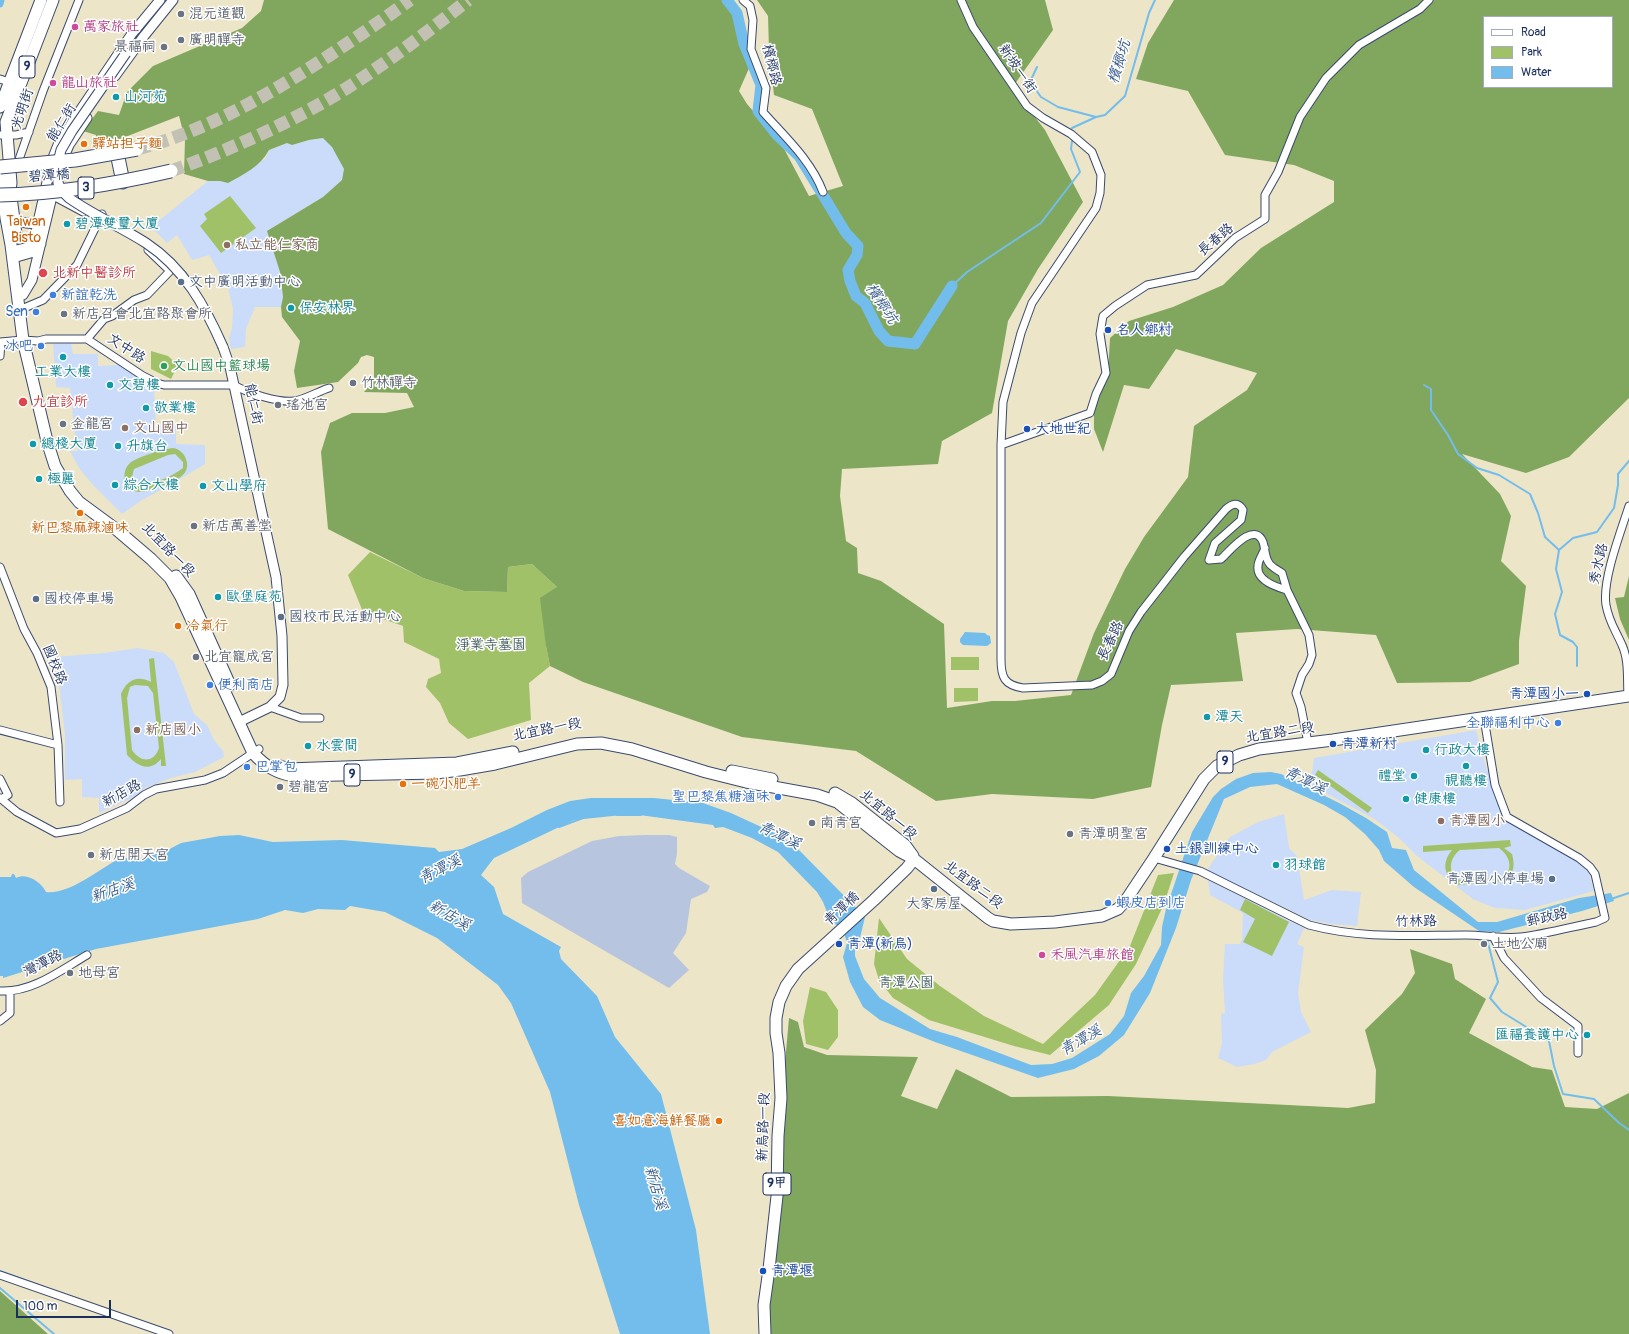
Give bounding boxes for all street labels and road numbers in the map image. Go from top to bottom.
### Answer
street label: 新坡一街 [994,41,1040,97]
street label: 檳榔路 [758,43,784,87]
road number: 9 [19,56,35,78]
street label: 光明街 [8,86,38,132]
street label: 能仁街 [44,101,80,145]
street label: 碧潭橋 [27,166,71,186]
road number: 3 [78,177,94,199]
street label: 長春路 [1195,220,1237,260]
street label: 文中路 [104,331,148,367]
street label: 能仁街 [240,382,266,426]
street label: 北宜路一段 [138,519,198,581]
street label: 秀水路 [1586,542,1612,586]
street label: 長春路 [1095,618,1127,664]
street label: 國校路 [38,642,70,688]
street label: 北宜路一段 [511,715,583,745]
street label: 北宜路二段 [1244,719,1316,747]
road number: 9 [1217,751,1233,773]
road number: 9 [344,764,360,786]
street label: 新店路 [100,776,144,812]
street label: 北宜路一段 [856,786,920,844]
street label: 北宜路二段 [940,857,1006,913]
street label: 青潭橋 [821,889,863,929]
street label: 郵政路 [1525,905,1569,931]
street label: 竹林路 [1395,913,1437,931]
street label: 灣潭路 [20,947,66,981]
street label: 新烏路一段 [754,1092,774,1162]
road number: 9甲 [763,1173,791,1195]

